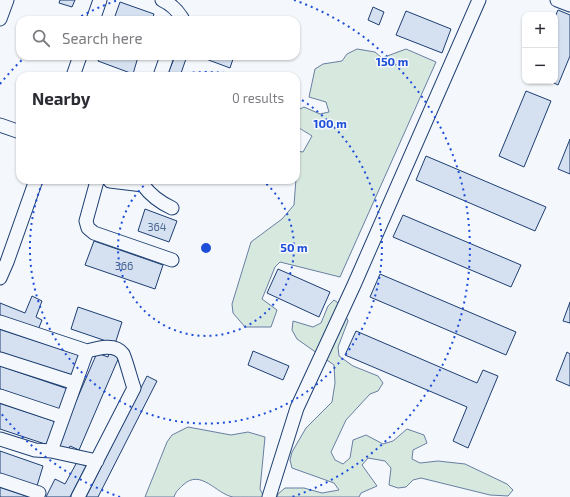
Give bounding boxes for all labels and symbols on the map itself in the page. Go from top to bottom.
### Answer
text: 150 m [376,54,408,68]
text: 100 m [313,116,347,130]
house number: 364 [147,220,167,233]
text: 50 m [280,240,308,254]
centre of rings [199,241,213,255]
house number: 366 [115,259,133,272]

